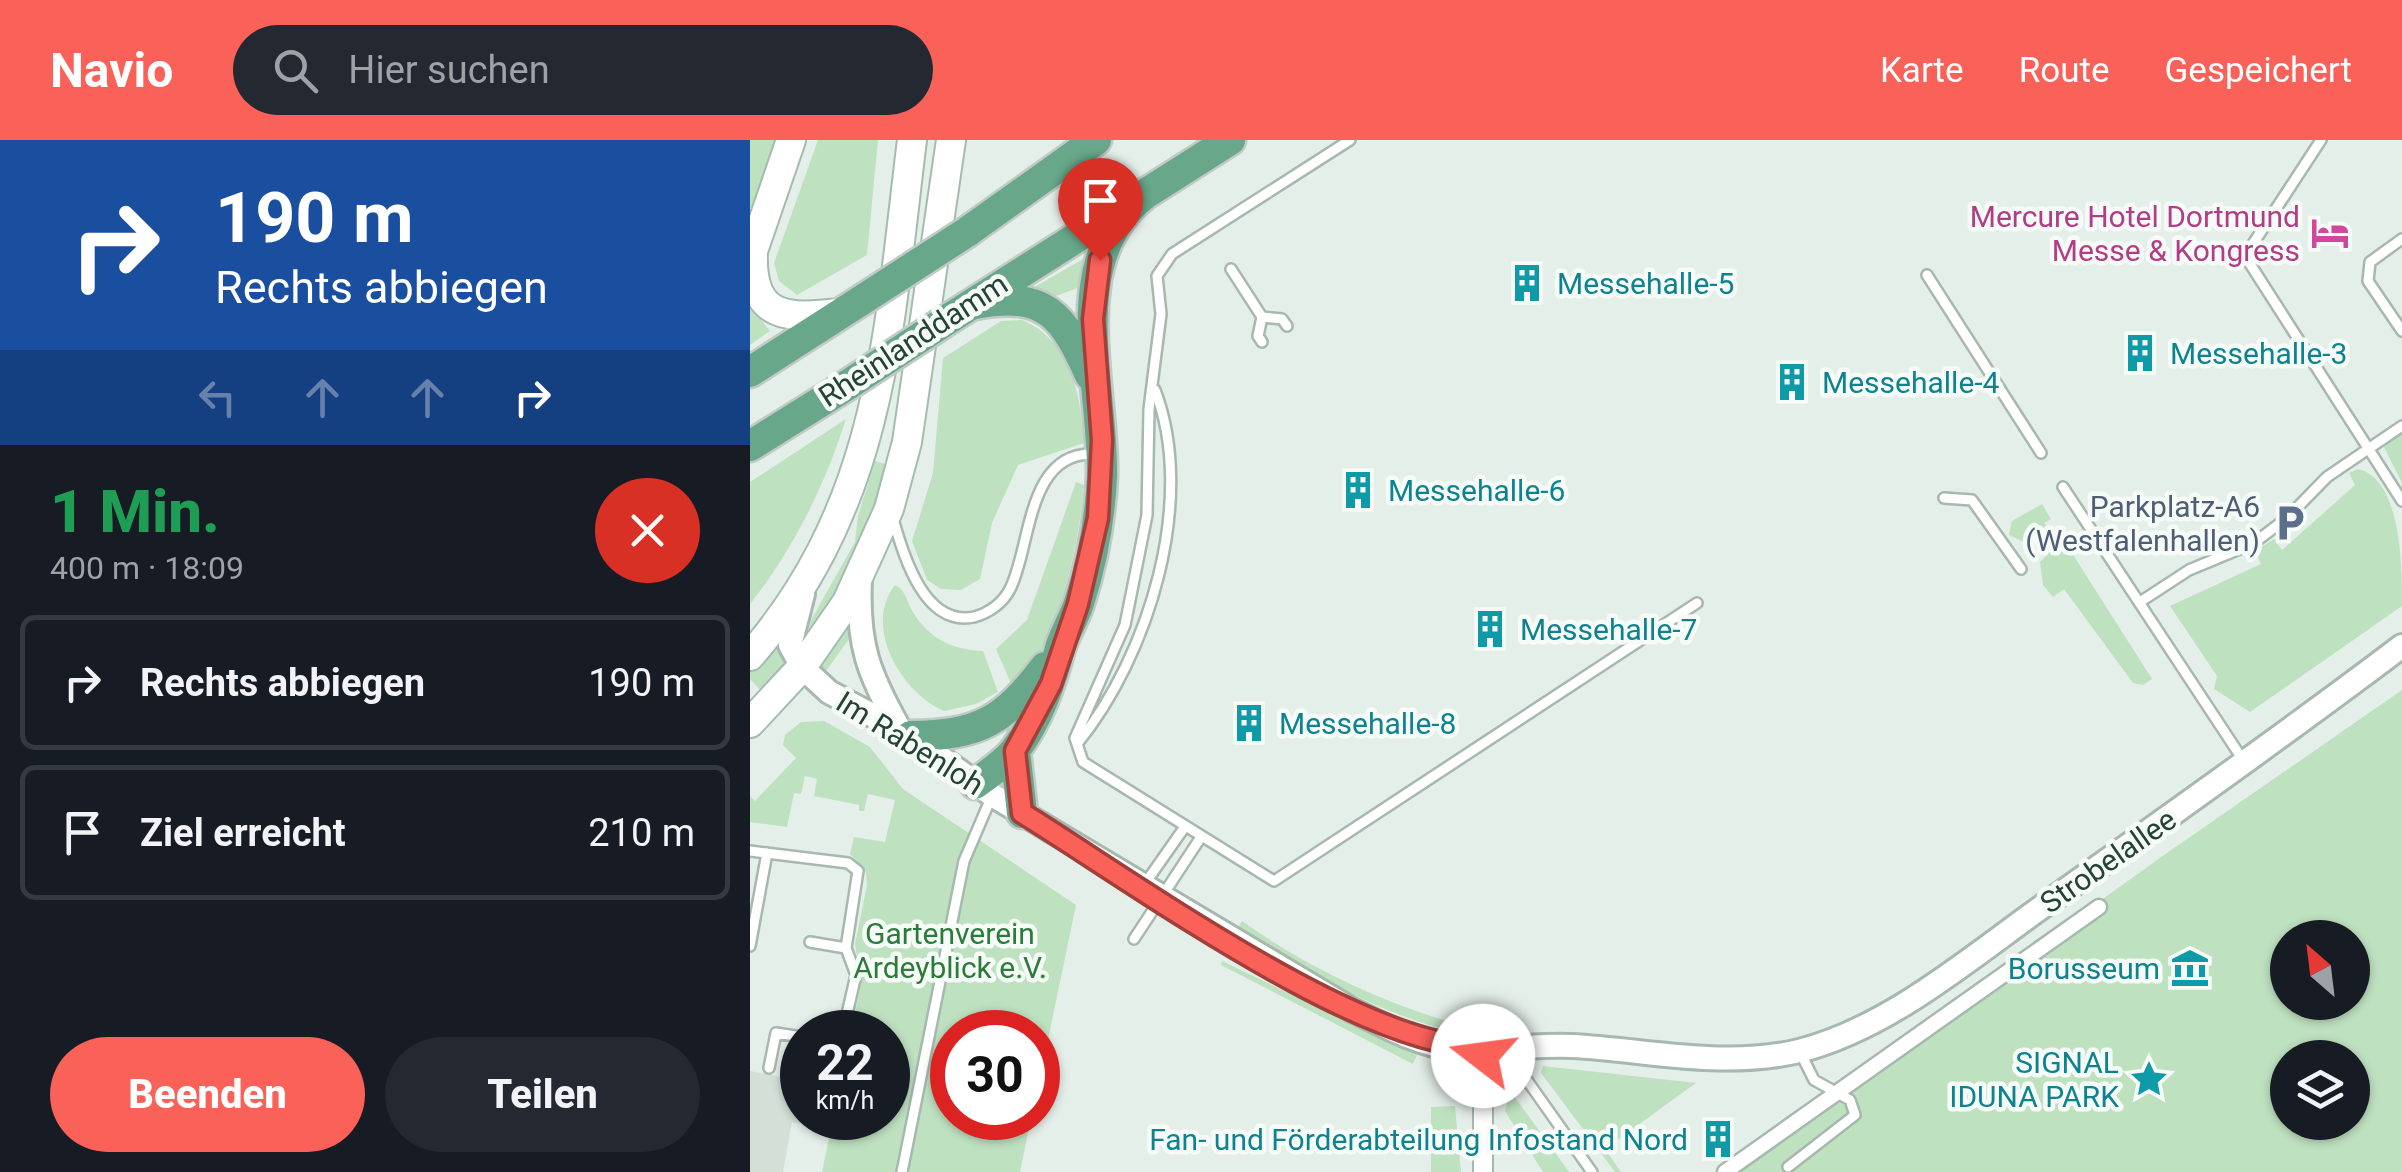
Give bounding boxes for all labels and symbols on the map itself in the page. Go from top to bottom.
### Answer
pin [1058,158,1143,261]
place label: Mercure Hotel Dortmund Messe & Kongress [1970,199,2300,268]
hotel icon: Mercure Hotel Dortmund Messe & Kongress [2309,212,2351,254]
building icon: Messehalle-5 [1506,262,1548,304]
street label: Rheinlanddamm [812,266,1014,414]
place label: Messehalle-5 [1557,266,1734,301]
building icon: Messehalle-3 [2119,332,2161,374]
place label: Messehalle-3 [2170,336,2347,371]
building icon: Messehalle-4 [1771,361,1813,403]
place label: Messehalle-4 [1822,365,2000,400]
building icon: Messehalle-6 [1337,469,1379,511]
place label: Messehalle-6 [1388,473,1565,508]
place label: Parkplatz-A6 (Westfalenhallen) [2025,489,2260,558]
parking icon: Parkplatz-A6 (Westfalenhallen) [2269,502,2311,544]
building icon: Messehalle-7 [1469,608,1511,650]
place label: Messehalle-7 [1520,612,1697,647]
street label: Im Rabenloh [830,684,990,802]
building icon: Messehalle-8 [1228,702,1270,744]
place label: Messehalle-8 [1279,706,1456,741]
street label: Strobelallee [2033,802,2183,920]
park label: Gartenverein Ardeyblick e.V. [853,916,1047,985]
north arrow [2270,920,2370,1020]
museum icon: Borusseum [2169,947,2211,989]
place label: Borusseum [2008,951,2160,986]
position arrow [1431,1004,1535,1108]
speed limit sign: 30 [930,1010,1060,1140]
place label: SIGNAL IDUNA PARK [1949,1045,2119,1114]
place icon: SIGNAL IDUNA PARK [2128,1058,2170,1100]
building icon: Fan- und Förderabteilung Infostand Nord [1697,1118,1739,1160]
place label: Fan- und Förderabteilung Infostand Nord [1149,1122,1688,1157]

